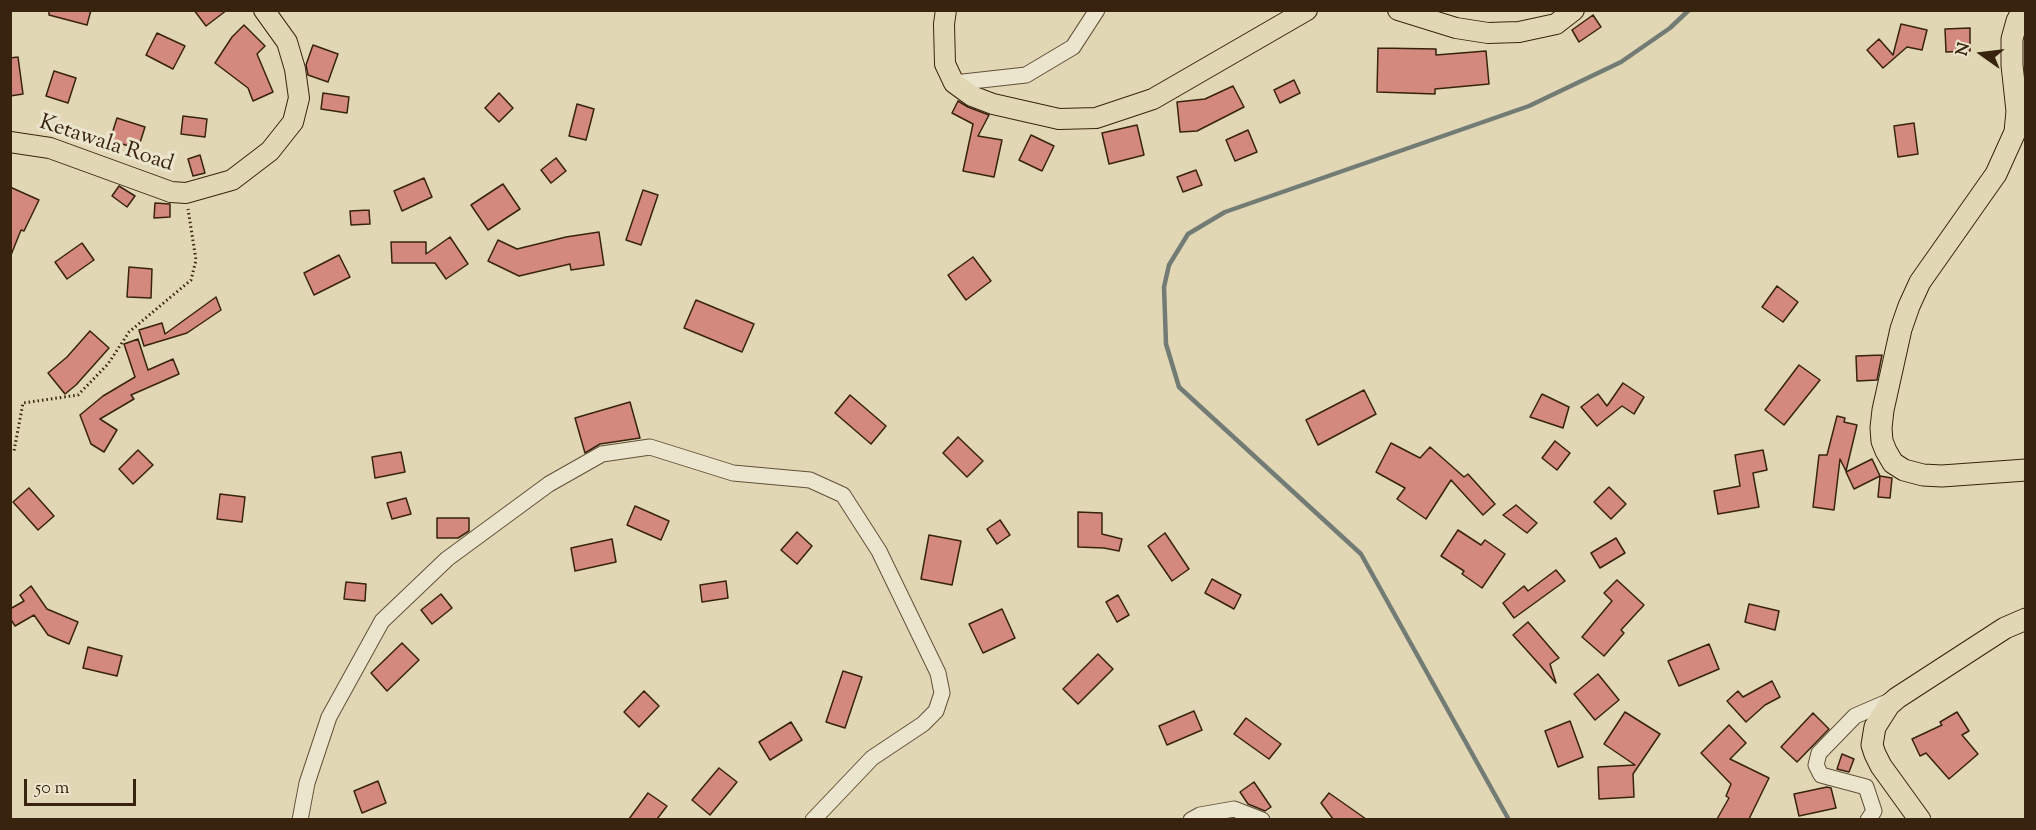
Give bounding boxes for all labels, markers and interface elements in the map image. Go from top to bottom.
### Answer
north arrow [1952,24,2012,84]
text: N [1951,41,1977,59]
street label: Ketawala Road [36,111,176,179]
scale bar [27,767,140,805]
text: 50 m [35,776,69,802]

